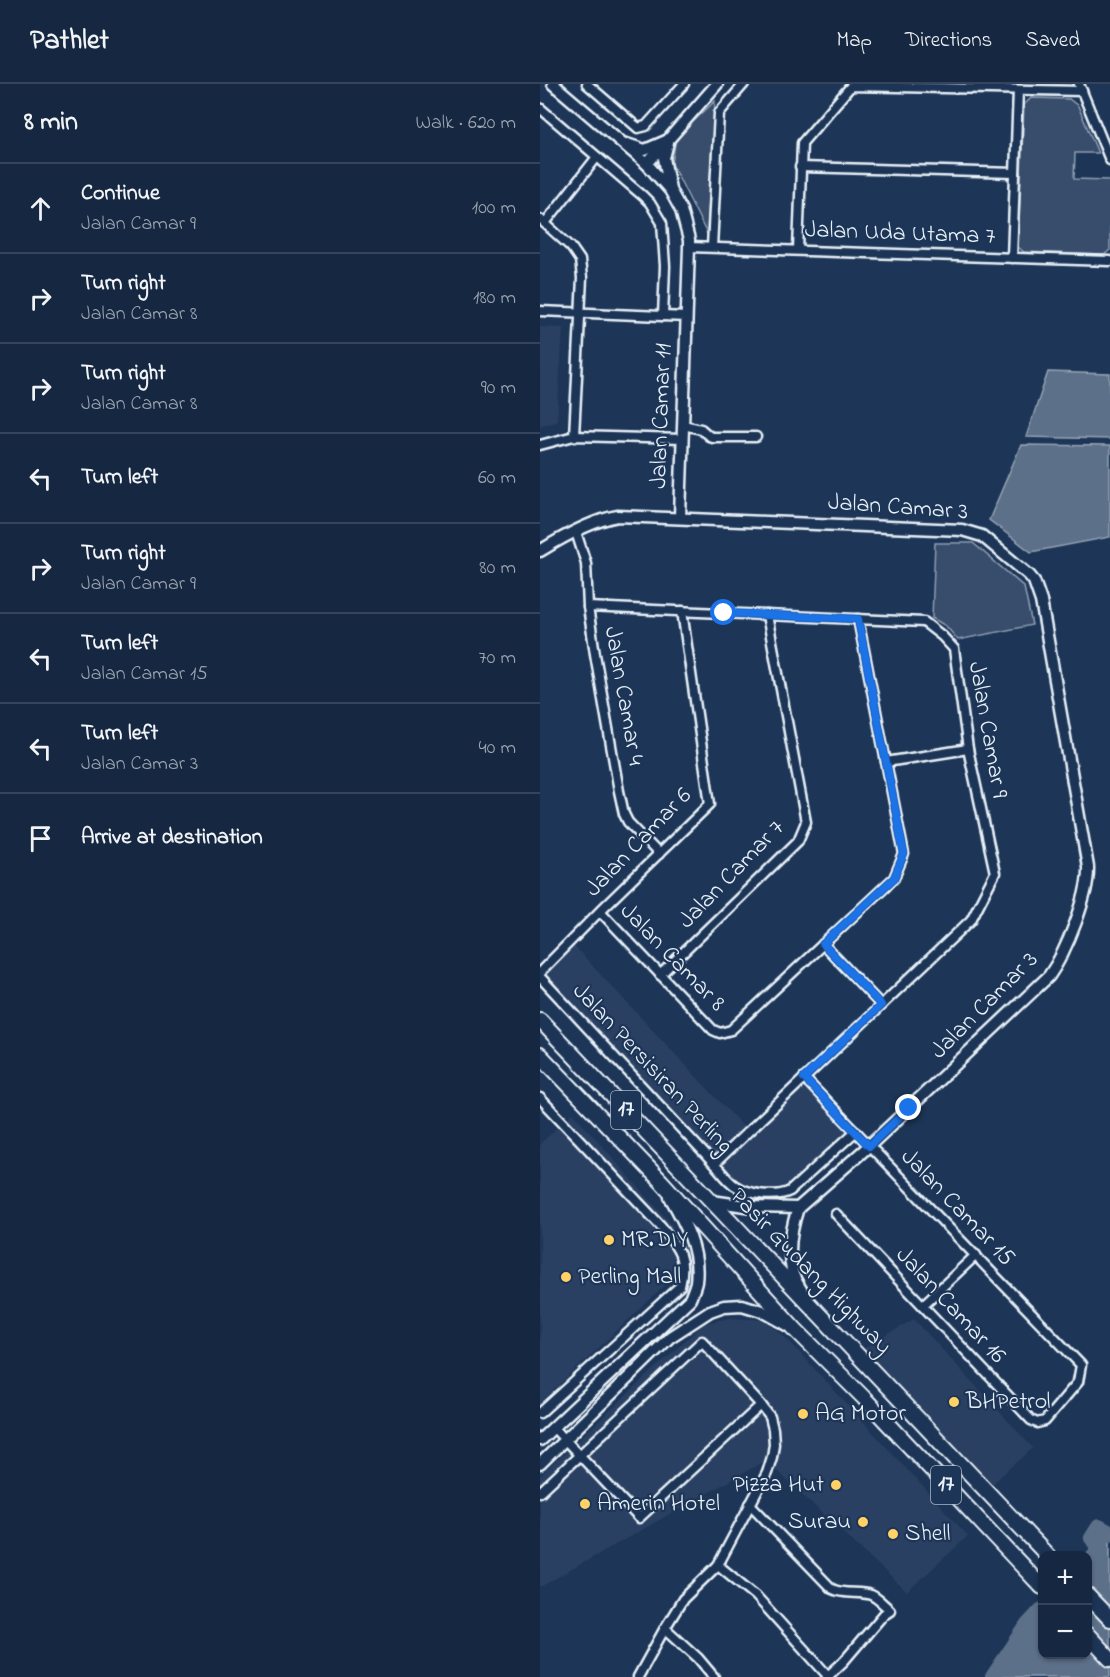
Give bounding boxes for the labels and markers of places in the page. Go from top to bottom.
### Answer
place label: MR.DIY [621,1223,688,1258]
marker: MR.DIY [602,1233,616,1247]
place label: Perling Mall [578,1260,681,1295]
marker: Perling Mall [559,1270,573,1284]
place label: BHPetrol [965,1385,1051,1420]
marker: BHPetrol [947,1395,961,1409]
place label: AG Motor [815,1397,906,1432]
marker: AG Motor [796,1407,810,1421]
place label: Pizza Hut [732,1468,824,1503]
marker: Pizza Hut [829,1478,843,1492]
place label: Amerin Hotel [597,1487,720,1522]
marker: Amerin Hotel [578,1497,592,1511]
place label: Surau [788,1505,851,1540]
marker: Surau [856,1515,870,1529]
place label: Shell [905,1517,951,1552]
marker: Shell [886,1527,900,1541]

